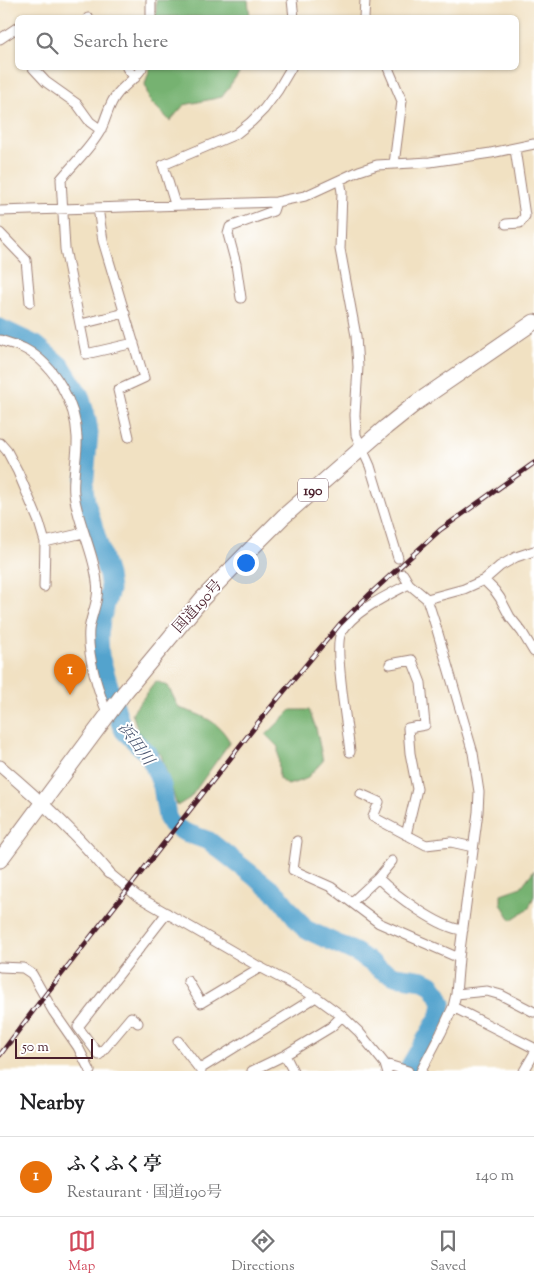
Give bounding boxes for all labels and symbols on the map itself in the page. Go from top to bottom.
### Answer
road number: 190 [298,478,328,502]
your location [233,550,259,576]
street label: 国道190号 [169,576,228,638]
pin: 1 [54,654,86,695]
water label: 浜田川 [112,718,160,772]
scale bar [15,1036,92,1059]

